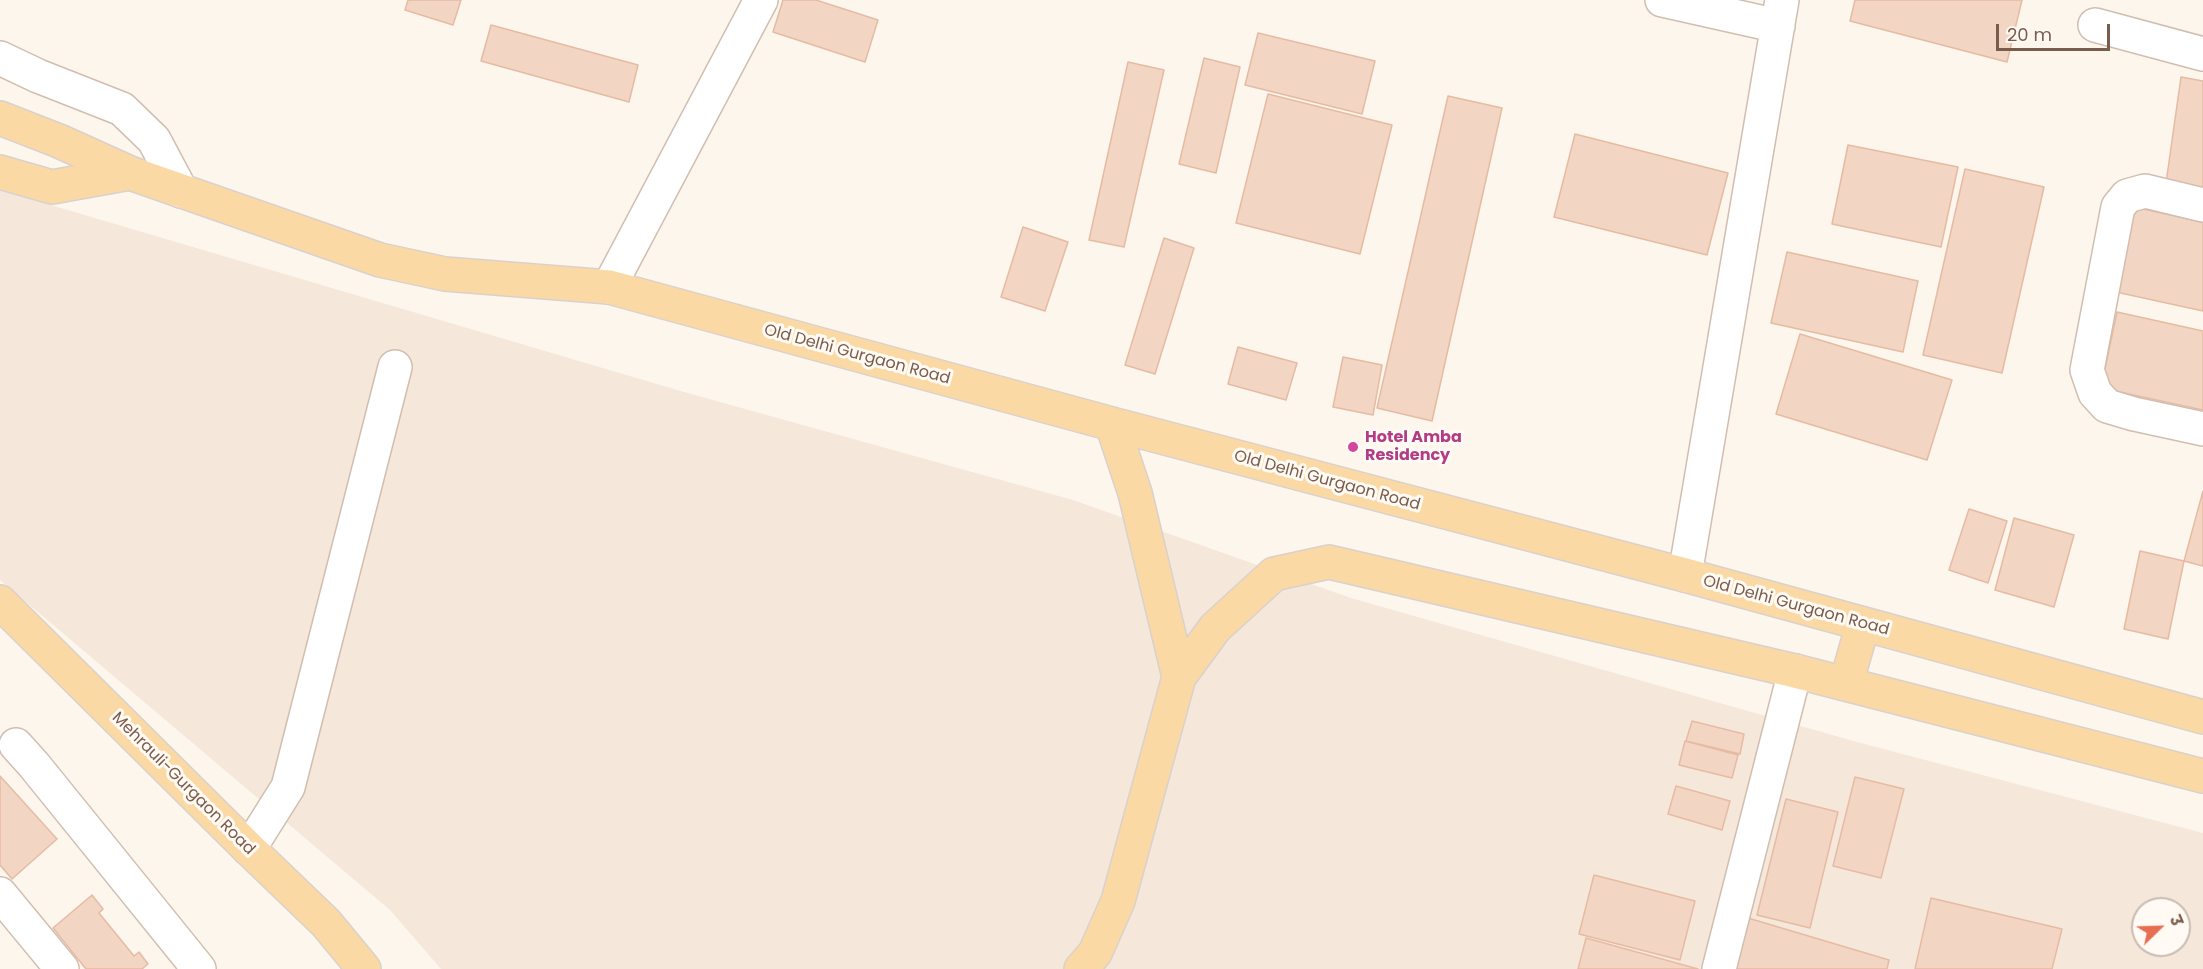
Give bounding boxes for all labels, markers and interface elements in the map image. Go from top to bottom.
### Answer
scale bar [1999,12,2113,50]
text: 20 m [2007,22,2052,47]
street label: Old Delhi Gurgaon Road [762,321,952,389]
place label: Hotel Amba Residency [1365,428,1462,466]
marker: Hotel Amba Residency [1346,440,1360,454]
street label: Old Delhi Gurgaon Road [1232,447,1422,515]
street label: Old Delhi Gurgaon Road [1701,572,1891,640]
street label: Mehrauli-Gurgaon Road [108,709,258,859]
north arrow [2131,897,2191,957]
text: उ [2164,912,2189,929]

